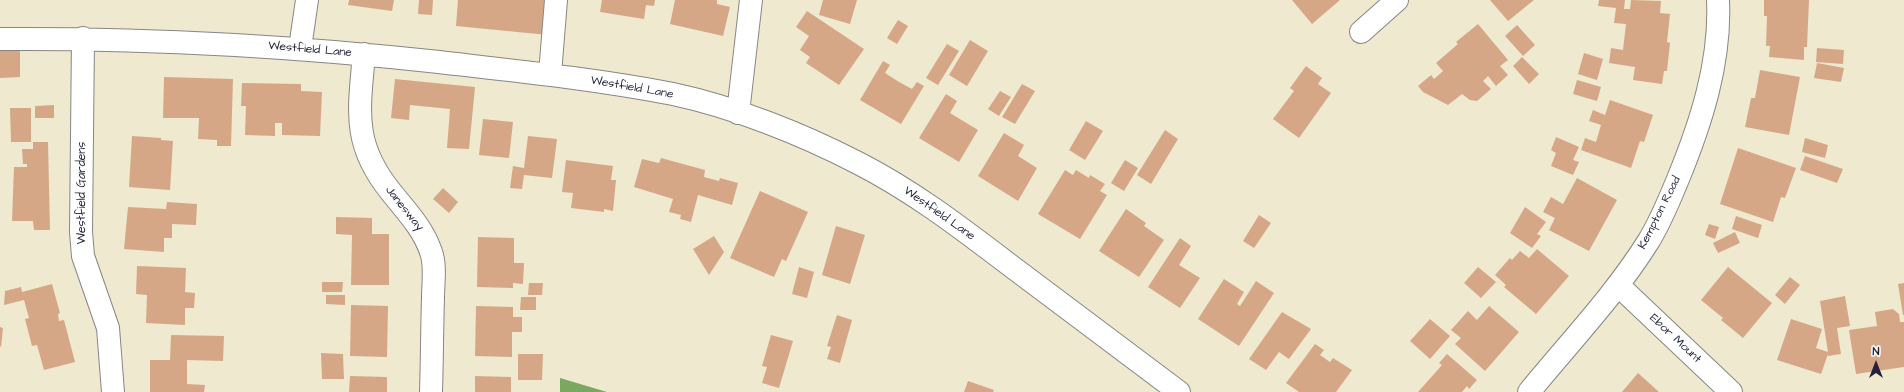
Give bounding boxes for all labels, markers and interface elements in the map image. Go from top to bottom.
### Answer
street label: Westfield Lane [268,39,352,61]
street label: Westfield Lane [589,74,675,102]
street label: Westfield Gardens [75,142,89,244]
street label: Kempton Road [1635,174,1685,252]
street label: Janesway [382,184,426,234]
street label: Westfield Lane [901,184,977,244]
street label: Ebor Mount [1646,311,1704,367]
north arrow [1856,344,1896,384]
text: N [1873,344,1879,359]

